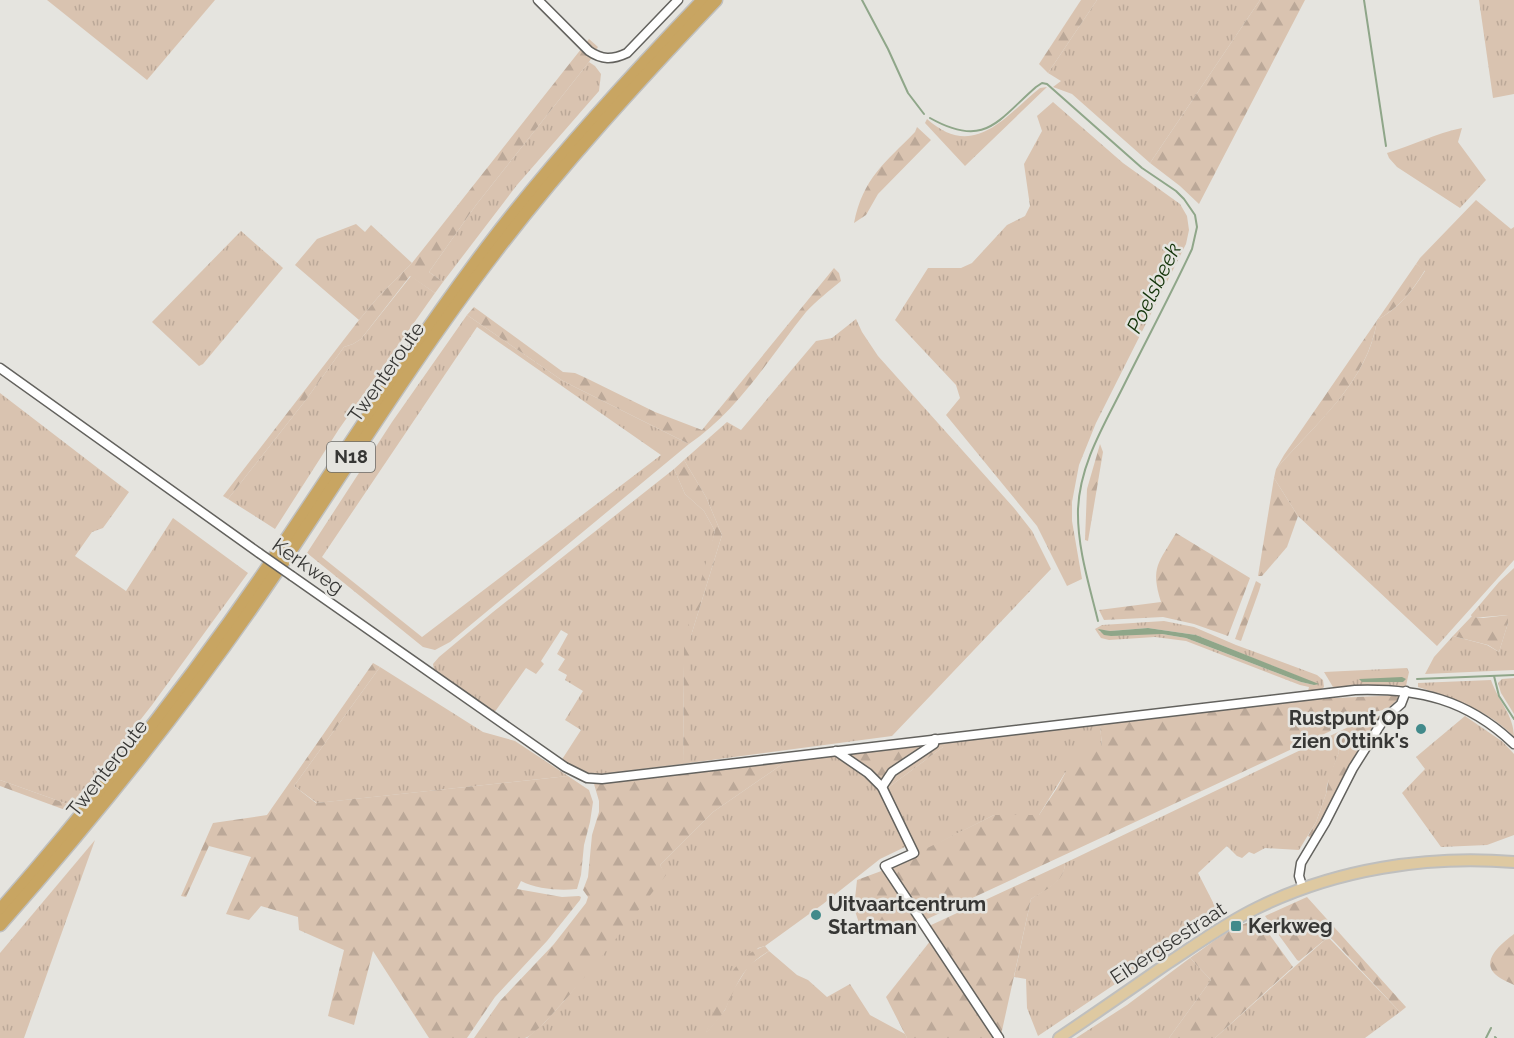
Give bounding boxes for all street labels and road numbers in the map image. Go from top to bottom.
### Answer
street label: Twenteroute [343,317,429,427]
road number: N18 [327,442,375,472]
street label: Kerkweg [268,533,348,599]
street label: Twenteroute [62,714,153,821]
street label: Eibergsestraat [1106,897,1231,989]

